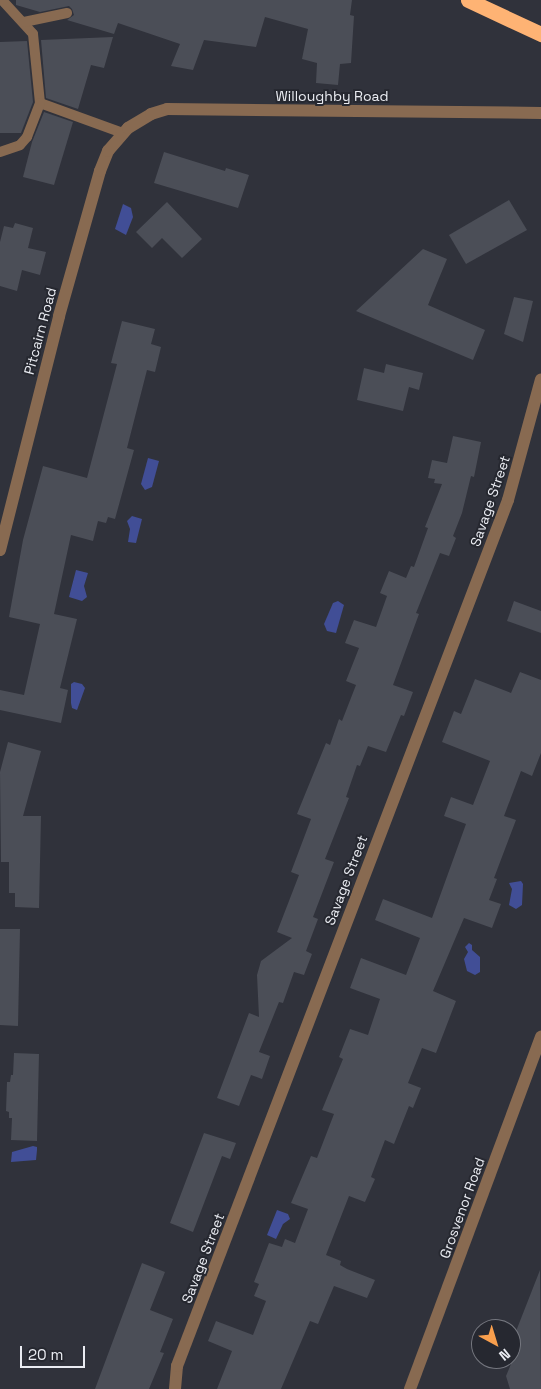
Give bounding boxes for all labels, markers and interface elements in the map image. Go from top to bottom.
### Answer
street label: Willoughby Road [276,88,388,104]
street label: Pitcairn Road [20,286,60,376]
street label: Savage Street [467,453,513,549]
street label: Savage Street [321,833,371,927]
street label: Grosvenor Road [436,1155,488,1261]
street label: Savage Street [178,1211,228,1305]
north arrow [471,1319,521,1369]
scale bar [22,1336,88,1368]
text: 20 m [28,1345,63,1364]
text: N [496,1345,514,1365]

